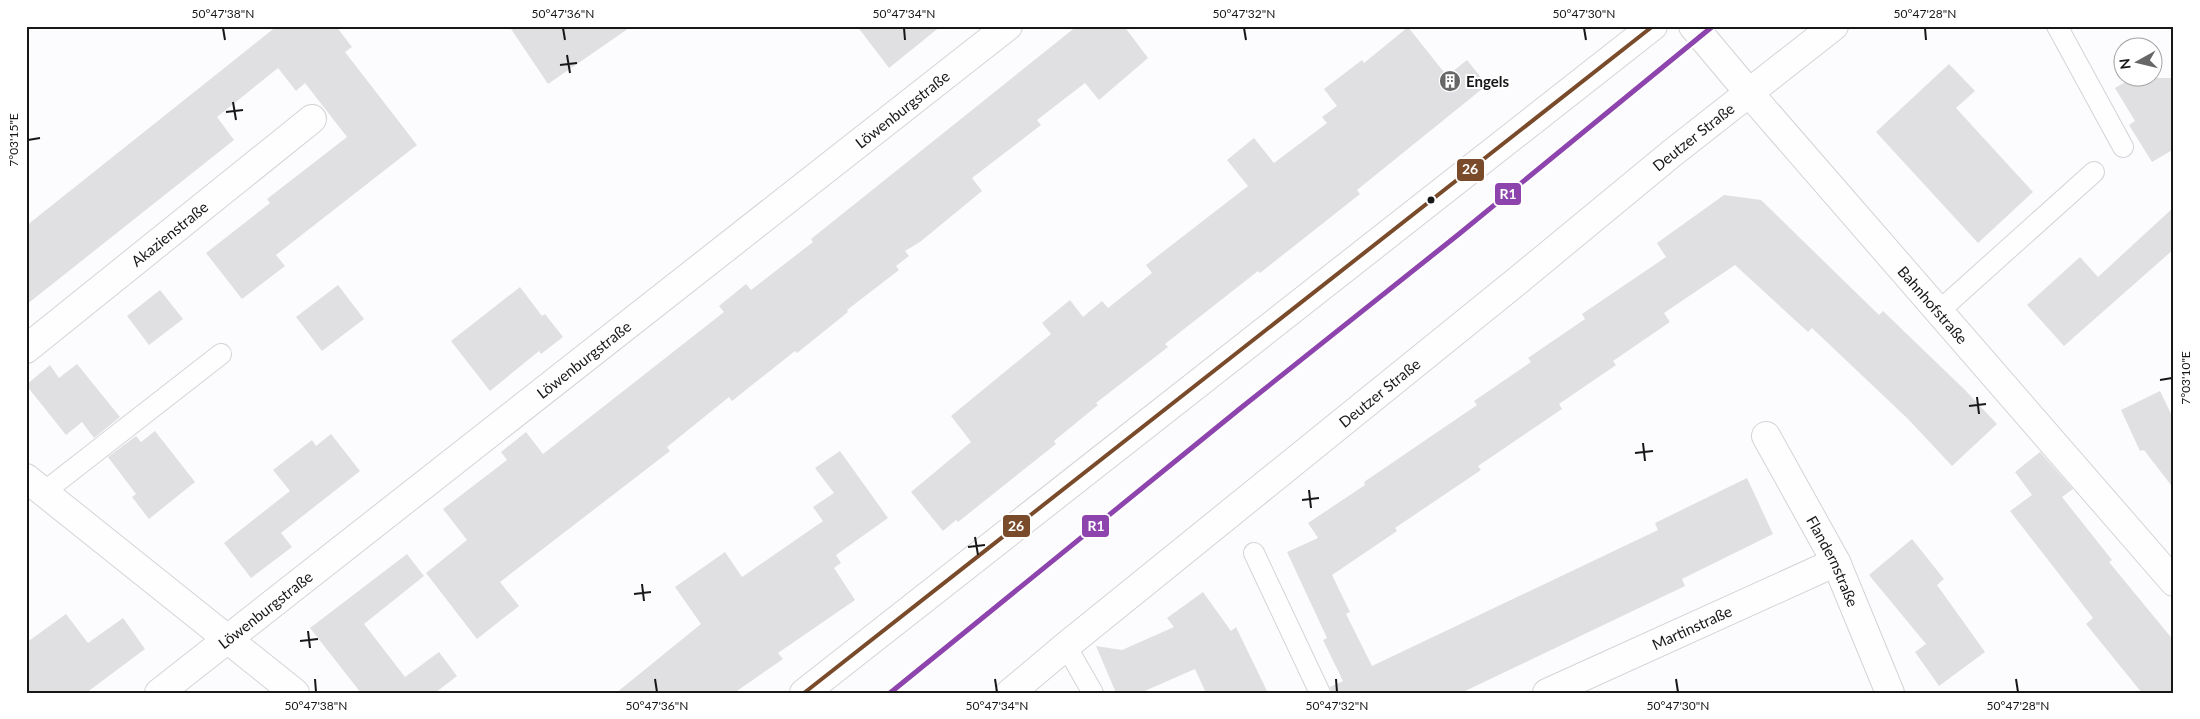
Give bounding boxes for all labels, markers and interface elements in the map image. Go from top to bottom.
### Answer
text: 50°47'38"N [192,6,254,21]
text: 50°47'36"N [532,6,594,21]
text: 50°47'34"N [873,6,935,21]
text: 50°47'32"N [1213,6,1275,21]
text: 50°47'30"N [1553,6,1615,21]
text: 50°47'28"N [1894,6,1956,21]
north arrow [2112,38,2162,88]
text: N [2115,57,2134,70]
street label: Löwenburgstraße [851,67,953,152]
building icon: Engels [1438,69,1462,93]
place label: Engels [1466,72,1509,90]
street label: Deutzer Straße [1649,99,1738,175]
text: 7°03'15"E [6,113,21,167]
line badge: 26 [1456,158,1485,182]
text: 26 [1462,160,1478,177]
line badge: R1 [1494,182,1522,206]
text: R1 [1499,185,1517,202]
unlabelled marker [1426,195,1436,205]
street label: Akazienstraße [127,197,211,270]
street label: Bahnhofstraße [1894,262,1972,347]
street label: Löwenburgstraße [533,317,634,402]
text: 7°03'10"E [2178,351,2193,405]
street label: Deutzer Straße [1335,354,1424,431]
street label: Flandernstraße [1803,512,1862,609]
line badge: 26 [1002,514,1031,538]
line badge: R1 [1081,514,1110,538]
text: 26 [1008,517,1024,534]
text: R1 [1087,517,1105,534]
street label: Löwenburgstraße [214,567,316,652]
street label: Martinstraße [1649,601,1735,653]
text: 50°47'38"N [285,698,347,713]
text: 50°47'36"N [626,698,688,713]
text: 50°47'34"N [966,698,1028,713]
text: 50°47'32"N [1306,698,1368,713]
text: 50°47'30"N [1647,698,1709,713]
text: 50°47'28"N [1987,698,2049,713]

